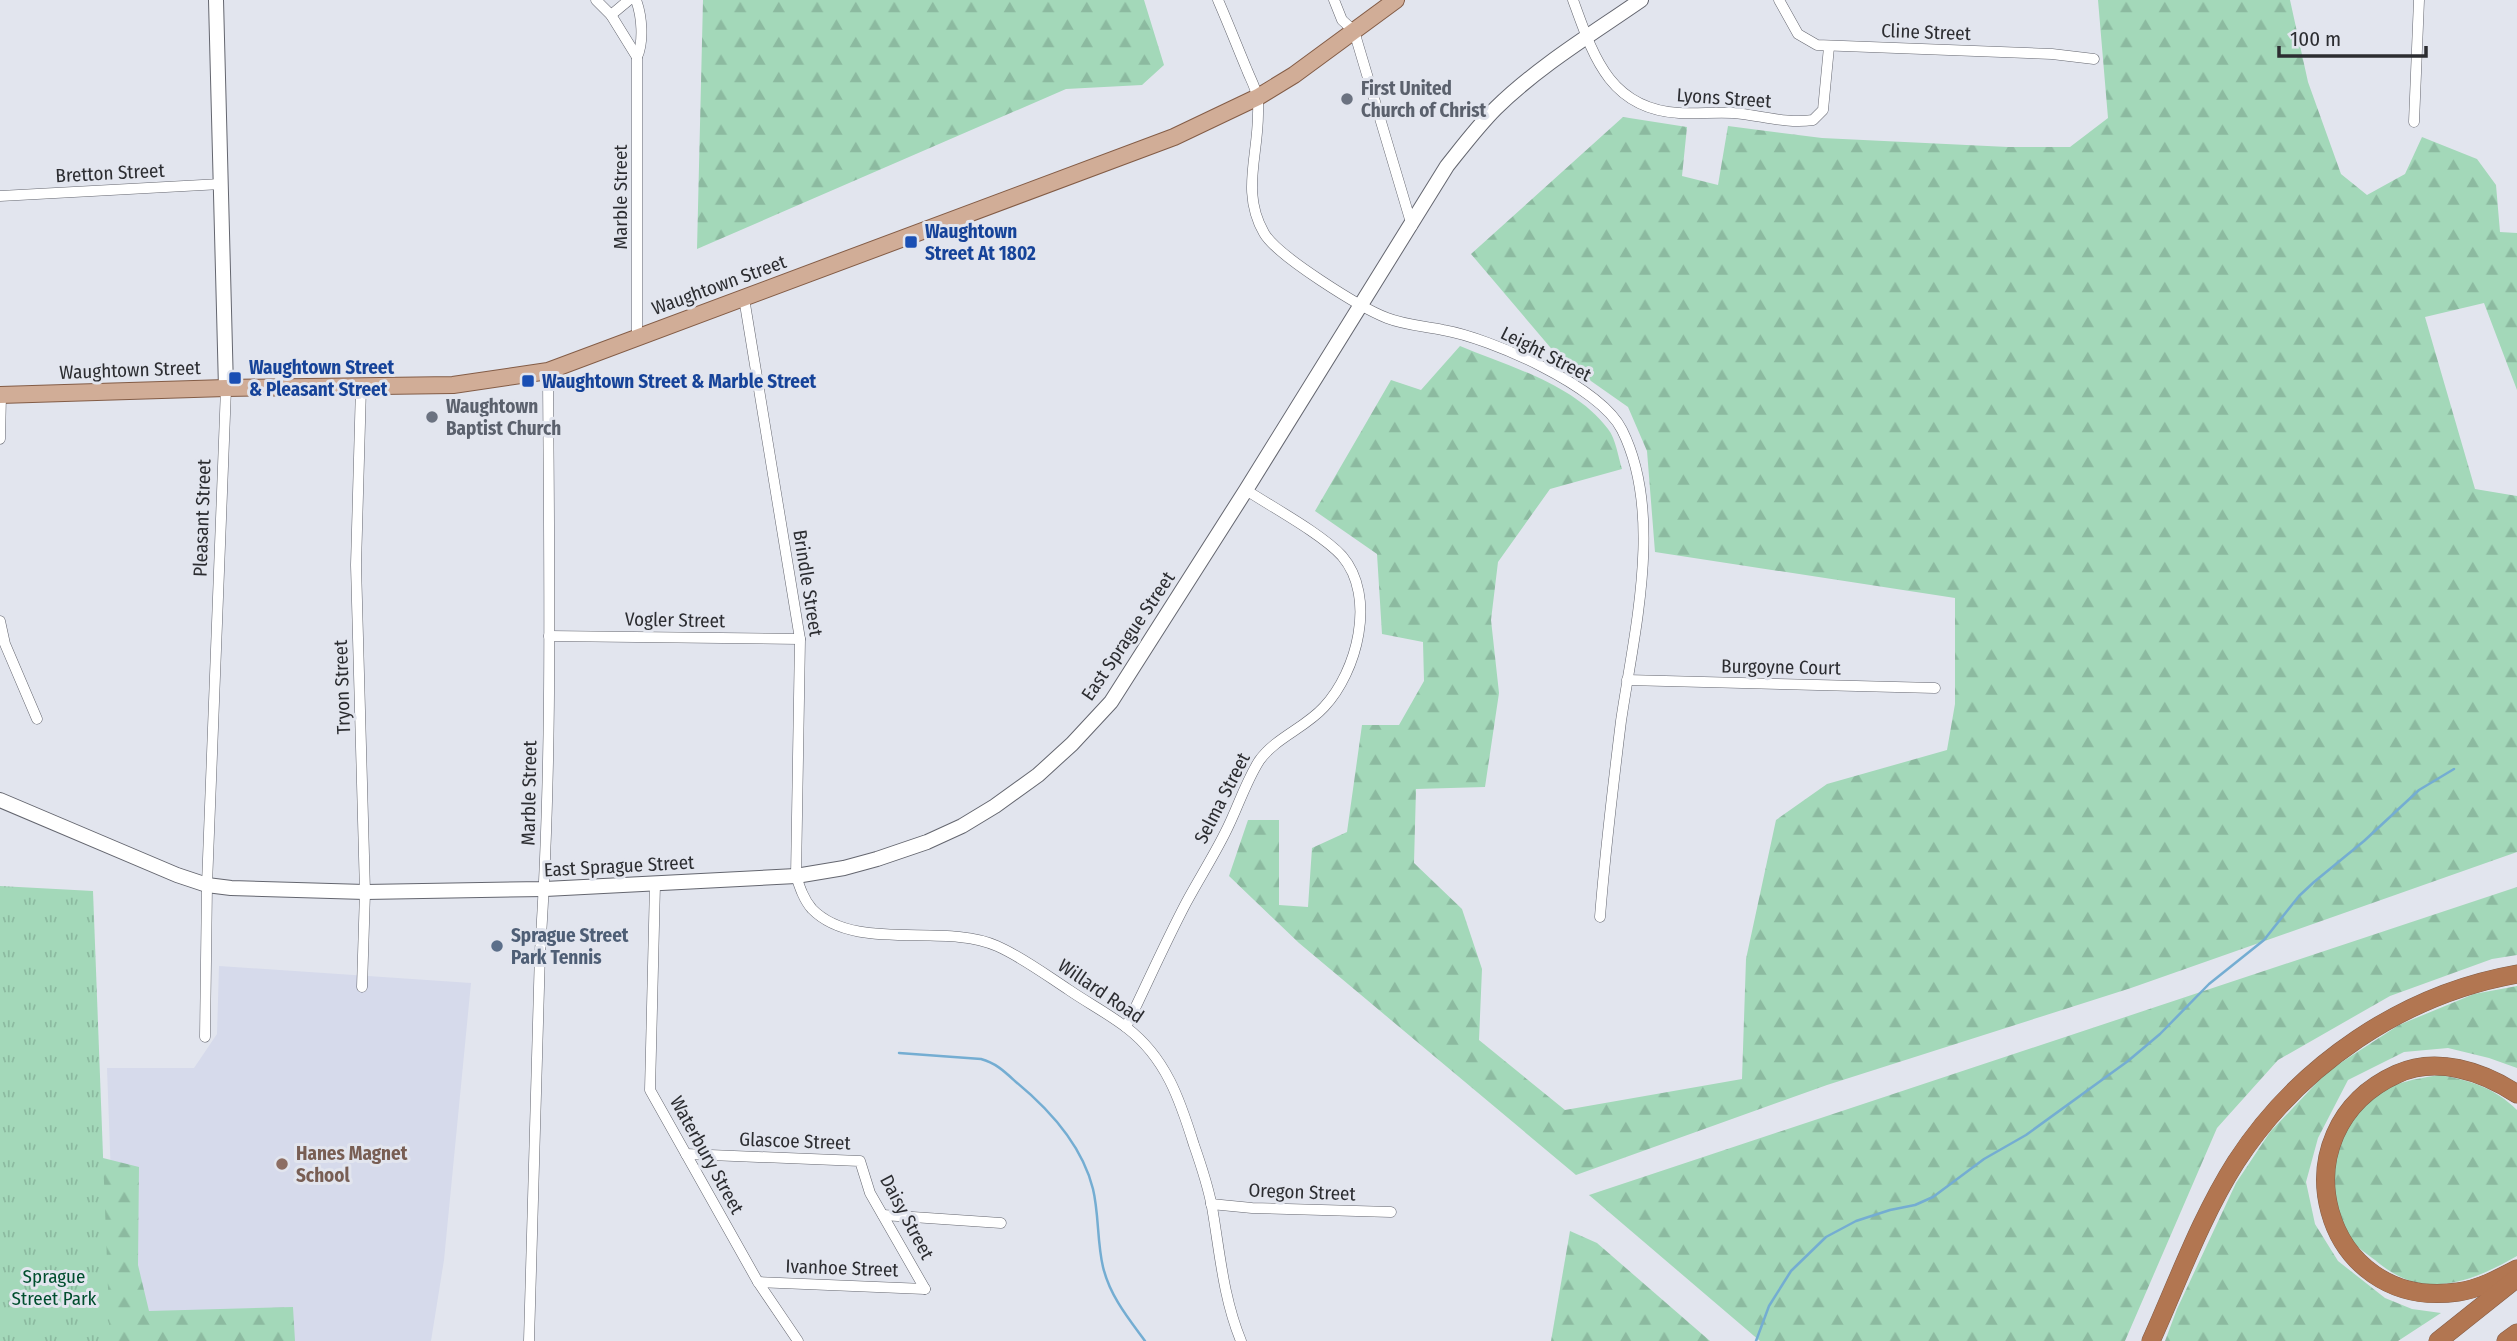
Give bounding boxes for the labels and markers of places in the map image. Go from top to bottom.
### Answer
place label: First United Church of Christ [1361,77,1486,122]
marker: First United Church of Christ [1339,91,1355,107]
place label: Waughtown Street At 1802 [925,220,1036,265]
marker: Waughtown Street At 1802 [903,234,919,250]
place label: Waughtown Street & Pleasant Street [249,356,394,401]
marker: Waughtown Street & Pleasant Street [227,370,243,386]
place label: Waughtown Street & Marble Street [542,370,817,393]
marker: Waughtown Street & Marble Street [520,373,536,389]
place label: Waughtown Baptist Church [446,395,561,440]
marker: Waughtown Baptist Church [424,409,440,425]
place label: Sprague Street Park Tennis [511,924,629,969]
marker: Sprague Street Park Tennis [489,938,505,954]
place label: Hanes Magnet School [296,1142,408,1187]
marker: Hanes Magnet School [274,1156,290,1172]

